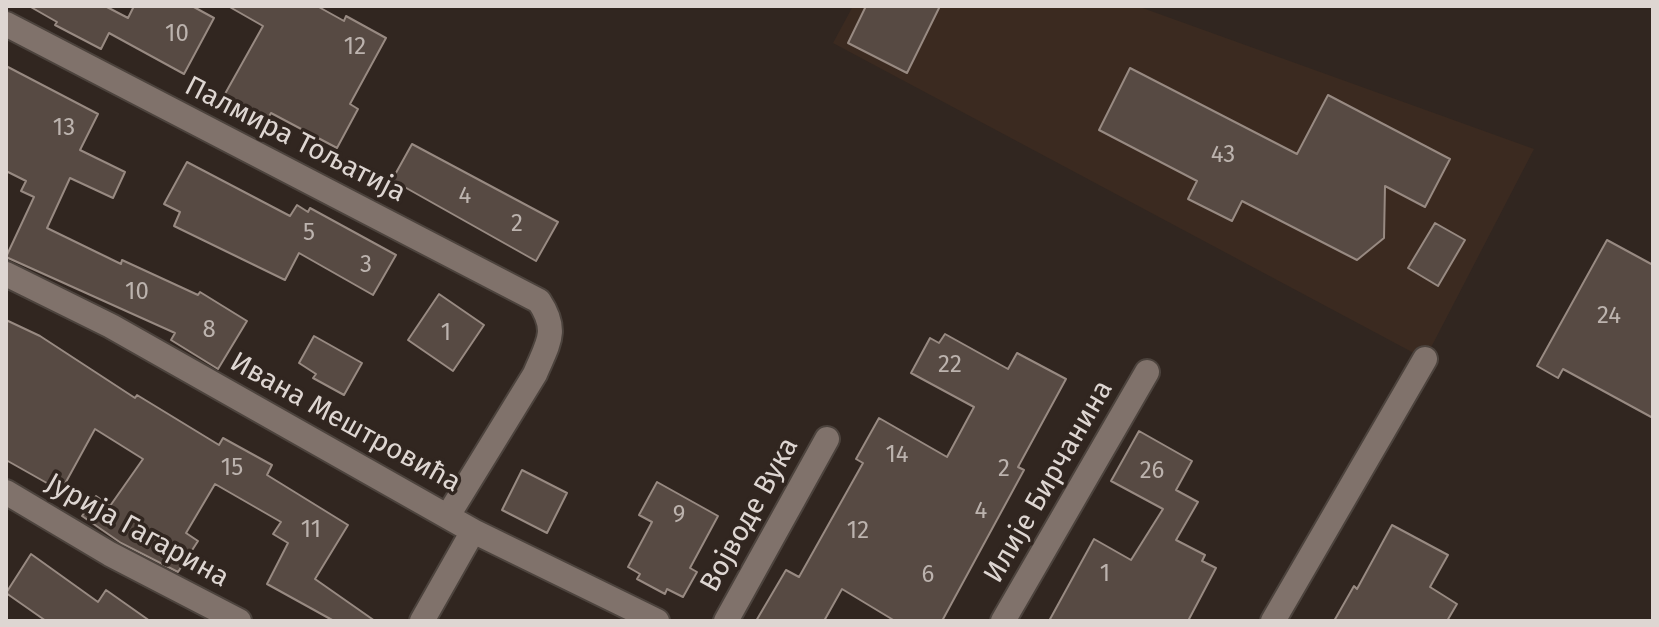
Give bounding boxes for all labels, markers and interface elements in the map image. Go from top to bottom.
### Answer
house number: 10 [165,20,189,48]
house number: 12 [344,33,366,61]
street label: Палмира Тољатија [179,70,411,210]
house number: 13 [53,114,75,142]
house number: 43 [1211,141,1235,169]
house number: 4 [459,182,471,210]
house number: 2 [511,210,523,238]
house number: 5 [303,219,315,247]
house number: 3 [360,251,372,279]
house number: 10 [125,278,149,306]
house number: 24 [1597,302,1621,330]
house number: 8 [202,316,216,344]
house number: 1 [441,319,451,347]
street label: Ивана Мештровића [224,346,466,500]
house number: 22 [938,351,962,379]
street label: Илије Бирчанина [977,375,1121,589]
street label: Војводе Вука [694,432,806,598]
house number: 14 [885,441,909,469]
house number: 15 [221,454,243,482]
house number: 2 [998,455,1010,483]
house number: 26 [1140,457,1164,485]
street label: Јурија Гагарина [40,467,234,595]
house number: 4 [975,497,987,525]
house number: 9 [673,501,685,529]
house number: 11 [301,516,321,544]
house number: 12 [847,517,869,545]
house number: 1 [1100,560,1110,588]
house number: 6 [922,561,934,589]

